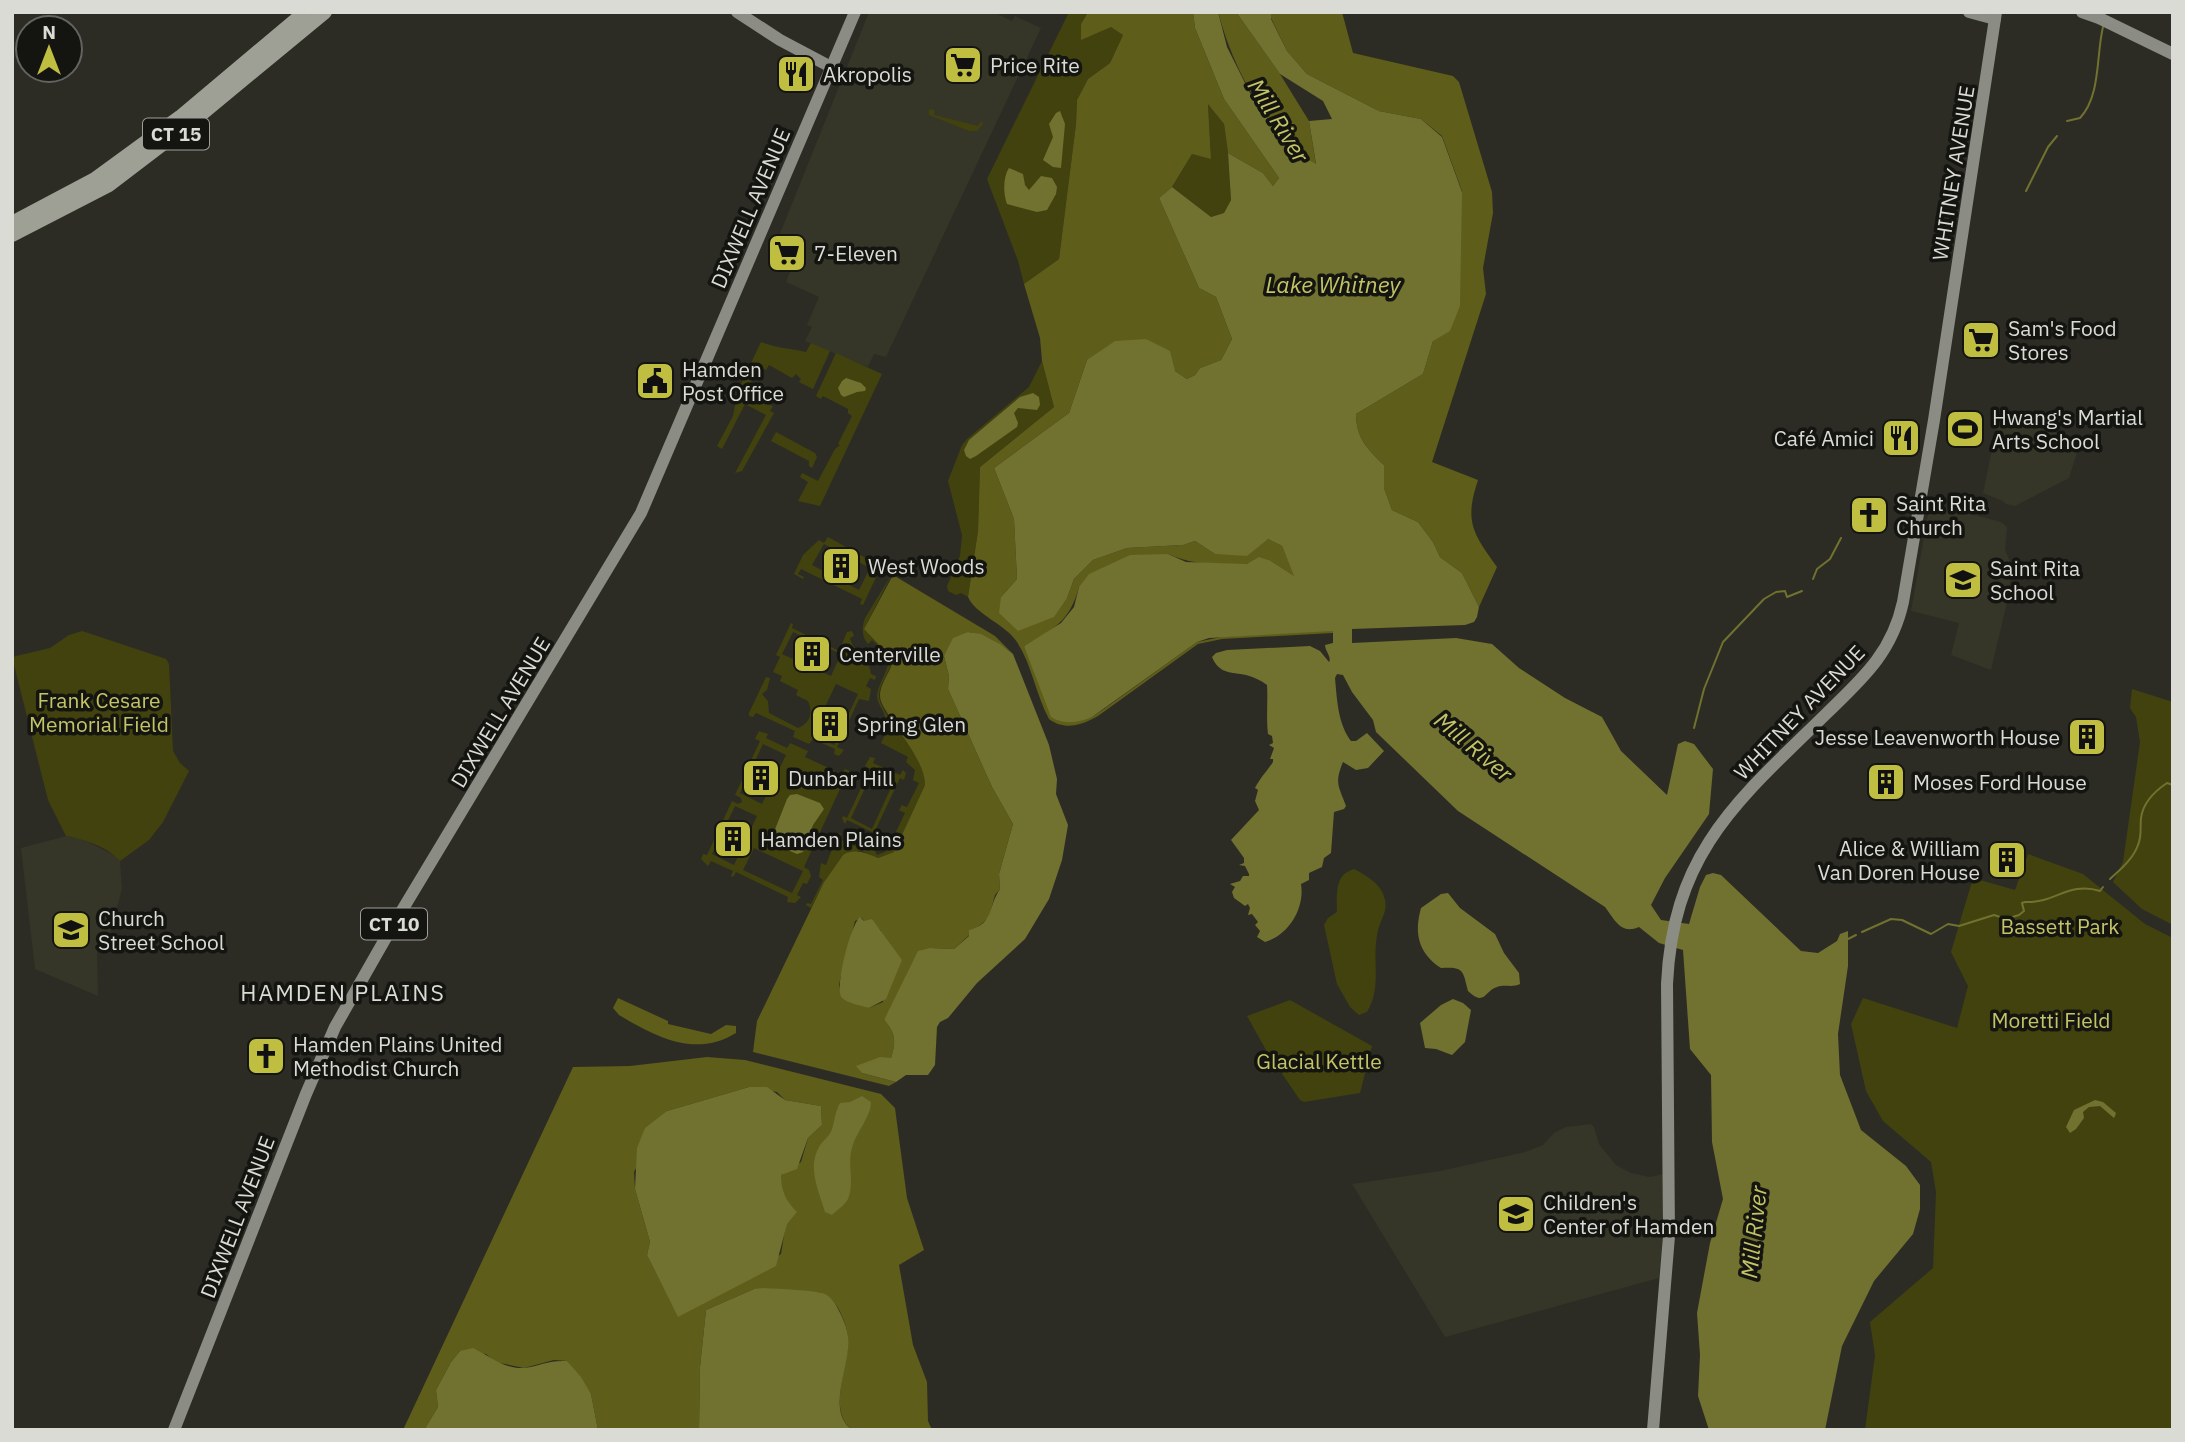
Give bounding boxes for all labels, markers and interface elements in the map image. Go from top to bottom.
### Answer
north arrow [14,14,84,84]
text: N [42,20,56,44]
supermarket icon: Price Rite [942,44,984,86]
place label: Price Rite [990,51,1080,79]
restaurant icon: Akropolis [775,53,817,95]
place label: Akropolis [823,60,912,88]
water label: Mill River [1242,73,1317,168]
street label: WHITNEY AVENUE [1925,83,1981,263]
road number: CT 15 [143,118,209,150]
street label: DIXWELL AVENUE [704,124,796,292]
supermarket icon: 7-Eleven [766,232,808,274]
place label: 7-Eleven [814,239,898,267]
water label: Lake Whitney [1266,269,1401,299]
place label: Sam's Food Stores [2008,314,2117,366]
supermarket icon: Sam's Food Stores [1960,319,2002,361]
place label: Hamden Post Office [682,355,784,407]
public building icon: Hamden Post Office [634,360,676,402]
place label: Hwang's Martial Arts School [1992,403,2143,455]
sports icon: Hwang's Martial Arts School [1944,408,1986,450]
restaurant icon: Café Amici [1880,417,1922,459]
place label: Café Amici [1774,424,1874,452]
place label: Saint Rita Church [1896,489,1986,541]
church icon: Saint Rita Church [1848,494,1890,536]
building icon: West Woods [820,545,862,587]
place label: West Woods [868,552,985,580]
place label: Saint Rita School [1990,554,2080,606]
school or university icon: Saint Rita School [1942,559,1984,601]
street label: DIXWELL AVENUE [444,631,556,793]
building icon: Centerville [791,633,833,675]
street label: WHITNEY AVENUE [1727,639,1871,785]
place label: Centerville [839,640,941,668]
park label: Frank Cesare Memorial Field [29,686,169,738]
building icon: Spring Glen [809,703,851,745]
water label: Mill River [1429,705,1520,788]
place label: Spring Glen [857,710,966,738]
building icon: Jesse Leavenworth House [2066,716,2108,758]
place label: Jesse Leavenworth House [1814,723,2060,751]
building icon: Dunbar Hill [740,757,782,799]
building icon: Moses Ford House [1865,761,1907,803]
place label: Dunbar Hill [788,764,894,792]
place label: Moses Ford House [1913,768,2087,796]
building icon: Hamden Plains [712,818,754,860]
place label: Hamden Plains [760,825,902,853]
place label: Alice & William Van Doren House [1818,834,1980,886]
building icon: Alice & William Van Doren House [1986,839,2028,881]
place label: Church Street School [98,904,225,956]
road number: CT 10 [361,908,427,940]
school or university icon: Church Street School [50,909,92,951]
park label: Bassett Park [2001,912,2119,940]
district label: HAMDEN PLAINS [240,977,446,1007]
park label: Moretti Field [1991,1006,2111,1034]
place label: Hamden Plains United Methodist Church [293,1030,502,1082]
church icon: Hamden Plains United Methodist Church [245,1035,287,1077]
park label: Glacial Kettle [1256,1047,1382,1075]
street label: DIXWELL AVENUE [193,1132,281,1302]
water label: Mill River [1733,1184,1773,1280]
place label: Children's Center of Hamden [1543,1188,1714,1240]
school or university icon: Children's Center of Hamden [1495,1193,1537,1235]

